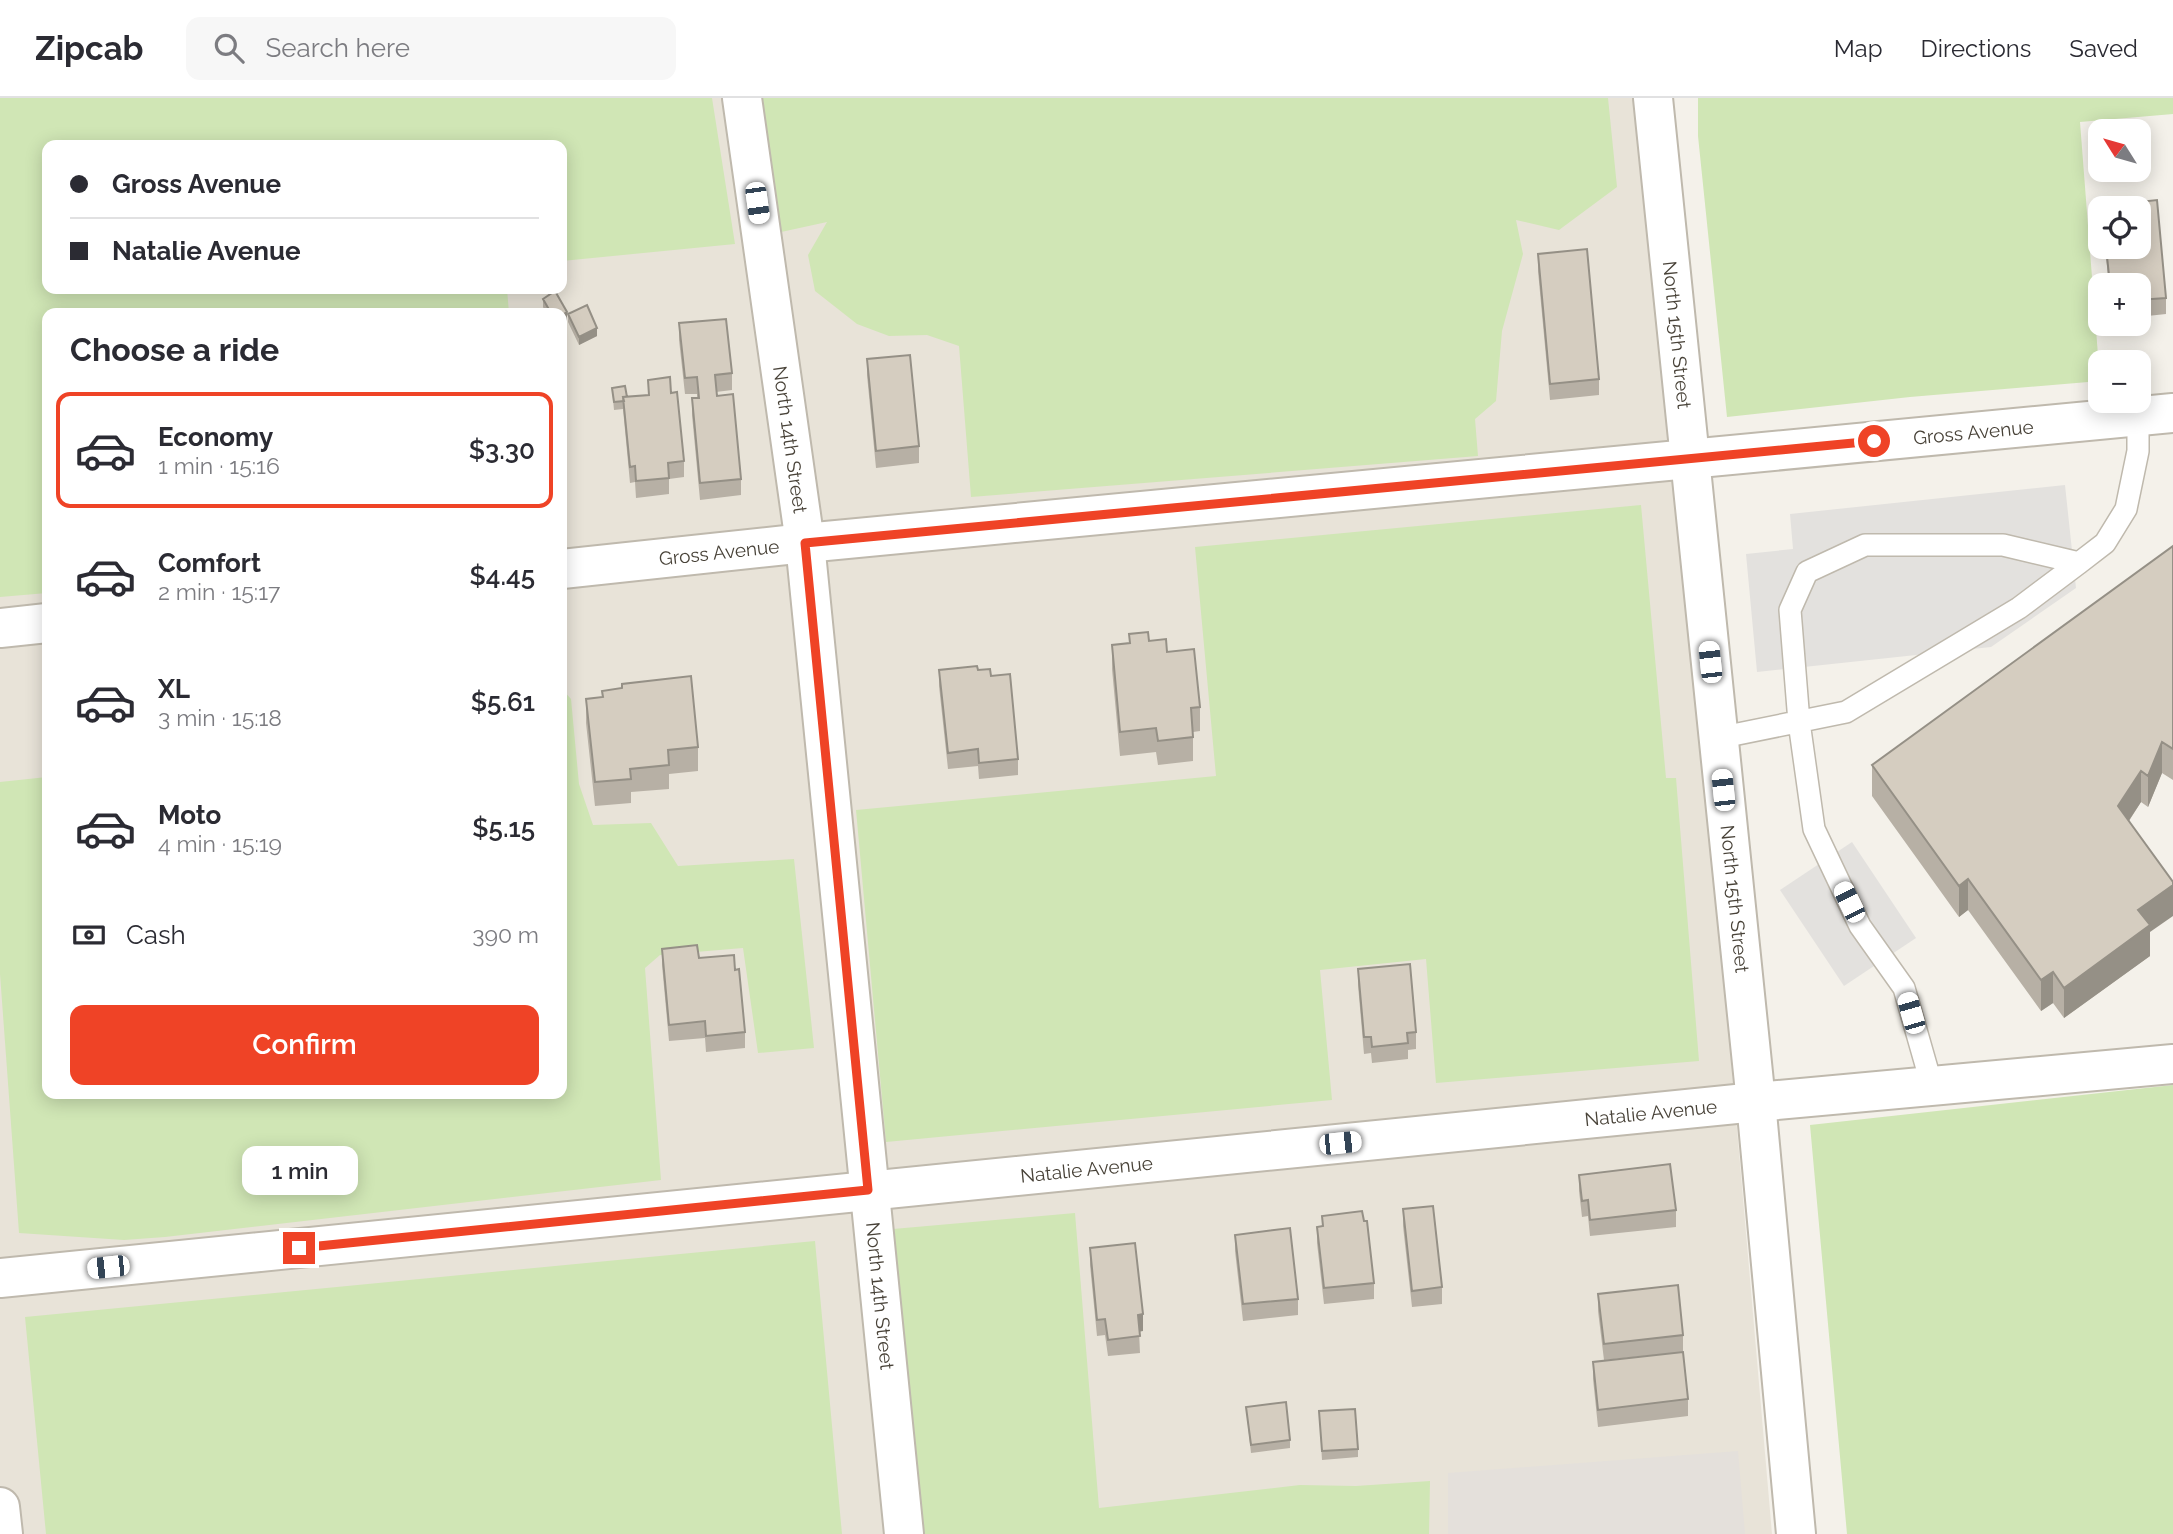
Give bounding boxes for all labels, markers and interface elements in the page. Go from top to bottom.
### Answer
search box [186,17,676,80]
text: Zipcab [35,29,144,68]
icon: search [210,29,248,67]
text: Search here [266,33,410,63]
text: Map [1834,34,1883,63]
text: Directions [1921,34,2031,63]
text: Saved [2069,34,2138,63]
north arrow [2088,119,2151,182]
map controls [2088,119,2151,413]
text: Gross Avenue [112,169,281,199]
car [744,181,771,225]
button: locate [2088,196,2151,259]
text: Natalie Avenue [112,236,301,266]
street label: North 15th Street [1659,260,1696,410]
button: + [2088,273,2151,336]
text: Choose a ride [70,331,279,368]
button: − [2088,350,2151,413]
street label: North 14th Street [769,365,812,515]
street label: Gross Avenue [1912,415,2034,449]
icon: car [74,419,137,482]
text: Economy [158,422,273,452]
route start [1858,425,1890,457]
text: $3.30 [469,435,535,465]
text: 1 min · 15:16 [158,452,280,479]
street label: Gross Avenue [658,535,780,570]
icon: car [74,545,137,608]
text: Comfort [158,548,261,578]
text: $4.45 [469,561,535,591]
text: 2 min · 15:17 [158,578,280,605]
car [1698,640,1723,684]
icon: car [74,671,137,734]
text: XL [158,674,190,704]
text: $5.61 [471,687,535,717]
text: 3 min · 15:18 [158,704,282,731]
car [1711,768,1736,812]
icon: car [74,797,137,860]
text: Moto [158,800,221,830]
text: $5.15 [472,813,535,843]
street label: North 15th Street [1717,824,1754,974]
text: 4 min · 15:19 [158,830,282,857]
car [1831,879,1868,925]
icon: cash [70,916,108,954]
text: Cash [126,920,186,950]
text: 390 m [472,921,539,948]
car [1896,990,1927,1036]
button: Confirm [70,1005,539,1085]
street label: Natalie Avenue [1583,1095,1718,1130]
car [1319,1130,1362,1156]
callout: 1 min [241,1146,357,1196]
street label: Natalie Avenue [1019,1152,1154,1187]
text: 1 min [271,1157,329,1184]
street label: North 14th Street [862,1221,899,1371]
route end [283,1232,315,1264]
car [87,1254,130,1280]

